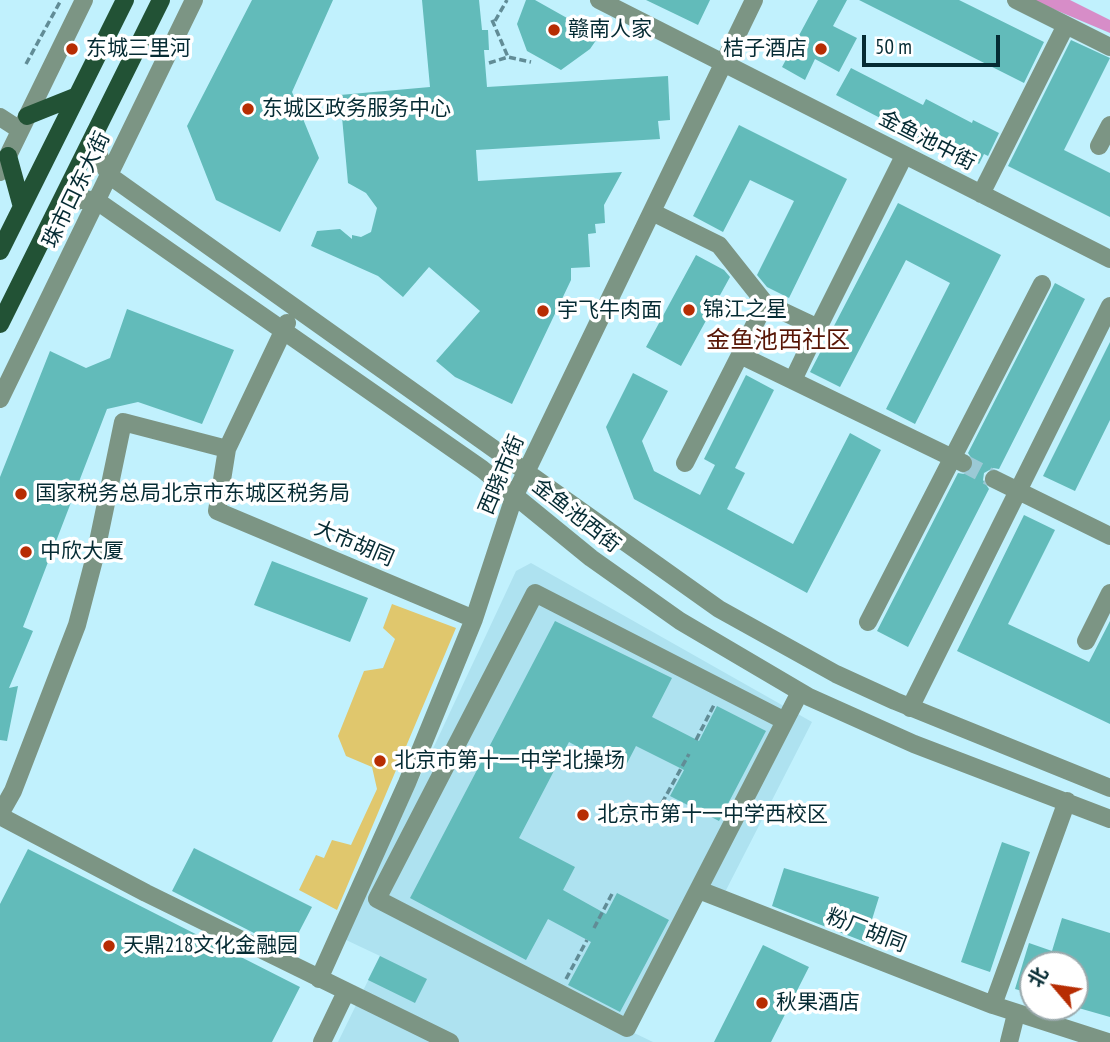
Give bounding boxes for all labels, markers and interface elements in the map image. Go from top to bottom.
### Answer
place label: 赣南人家 [568,17,652,43]
scale bar [865,21,1003,65]
marker: 赣南人家 [546,22,562,38]
text: 50 m [875,33,912,60]
place label: 东城三里河 [86,36,191,62]
place label: 桔子酒店 [723,36,807,62]
marker: 东城三里河 [64,41,80,57]
marker: 桔子酒店 [813,41,829,57]
place label: 东城区政务服务中心 [262,96,451,122]
marker: 东城区政务服务中心 [240,101,256,117]
street label: 金鱼池中街 [875,106,979,176]
street label: 珠市口东大街 [38,128,116,252]
place label: 锦江之星 [703,297,787,323]
place label: 宇飞牛肉面 [557,298,662,324]
marker: 锦江之星 [681,302,697,318]
marker: 宇飞牛肉面 [535,303,551,319]
district label: 金鱼池西社区 [706,327,850,355]
street label: 西晓市街 [474,431,530,519]
street label: 金鱼池西街 [527,474,625,558]
place label: 国家税务总局北京市东城区税务局 [35,481,350,507]
marker: 国家税务总局北京市东城区税务局 [13,486,29,502]
street label: 大市胡同 [310,516,398,572]
place label: 中欣大厦 [40,539,124,565]
marker: 中欣大厦 [18,544,34,560]
place label: 北京市第十一中学北操场 [394,748,625,774]
marker: 北京市第十一中学北操场 [372,753,388,769]
place label: 北京市第十一中学西校区 [597,802,828,828]
marker: 北京市第十一中学西校区 [575,807,591,823]
street label: 粉厂胡同 [822,904,910,958]
place label: 天鼎218文化金融园 [123,933,298,959]
marker: 天鼎218文化金融园 [101,938,117,954]
north arrow [1019,951,1089,1021]
text: 北 [1022,963,1052,991]
place label: 秋果酒店 [776,990,860,1016]
marker: 秋果酒店 [754,995,770,1011]

